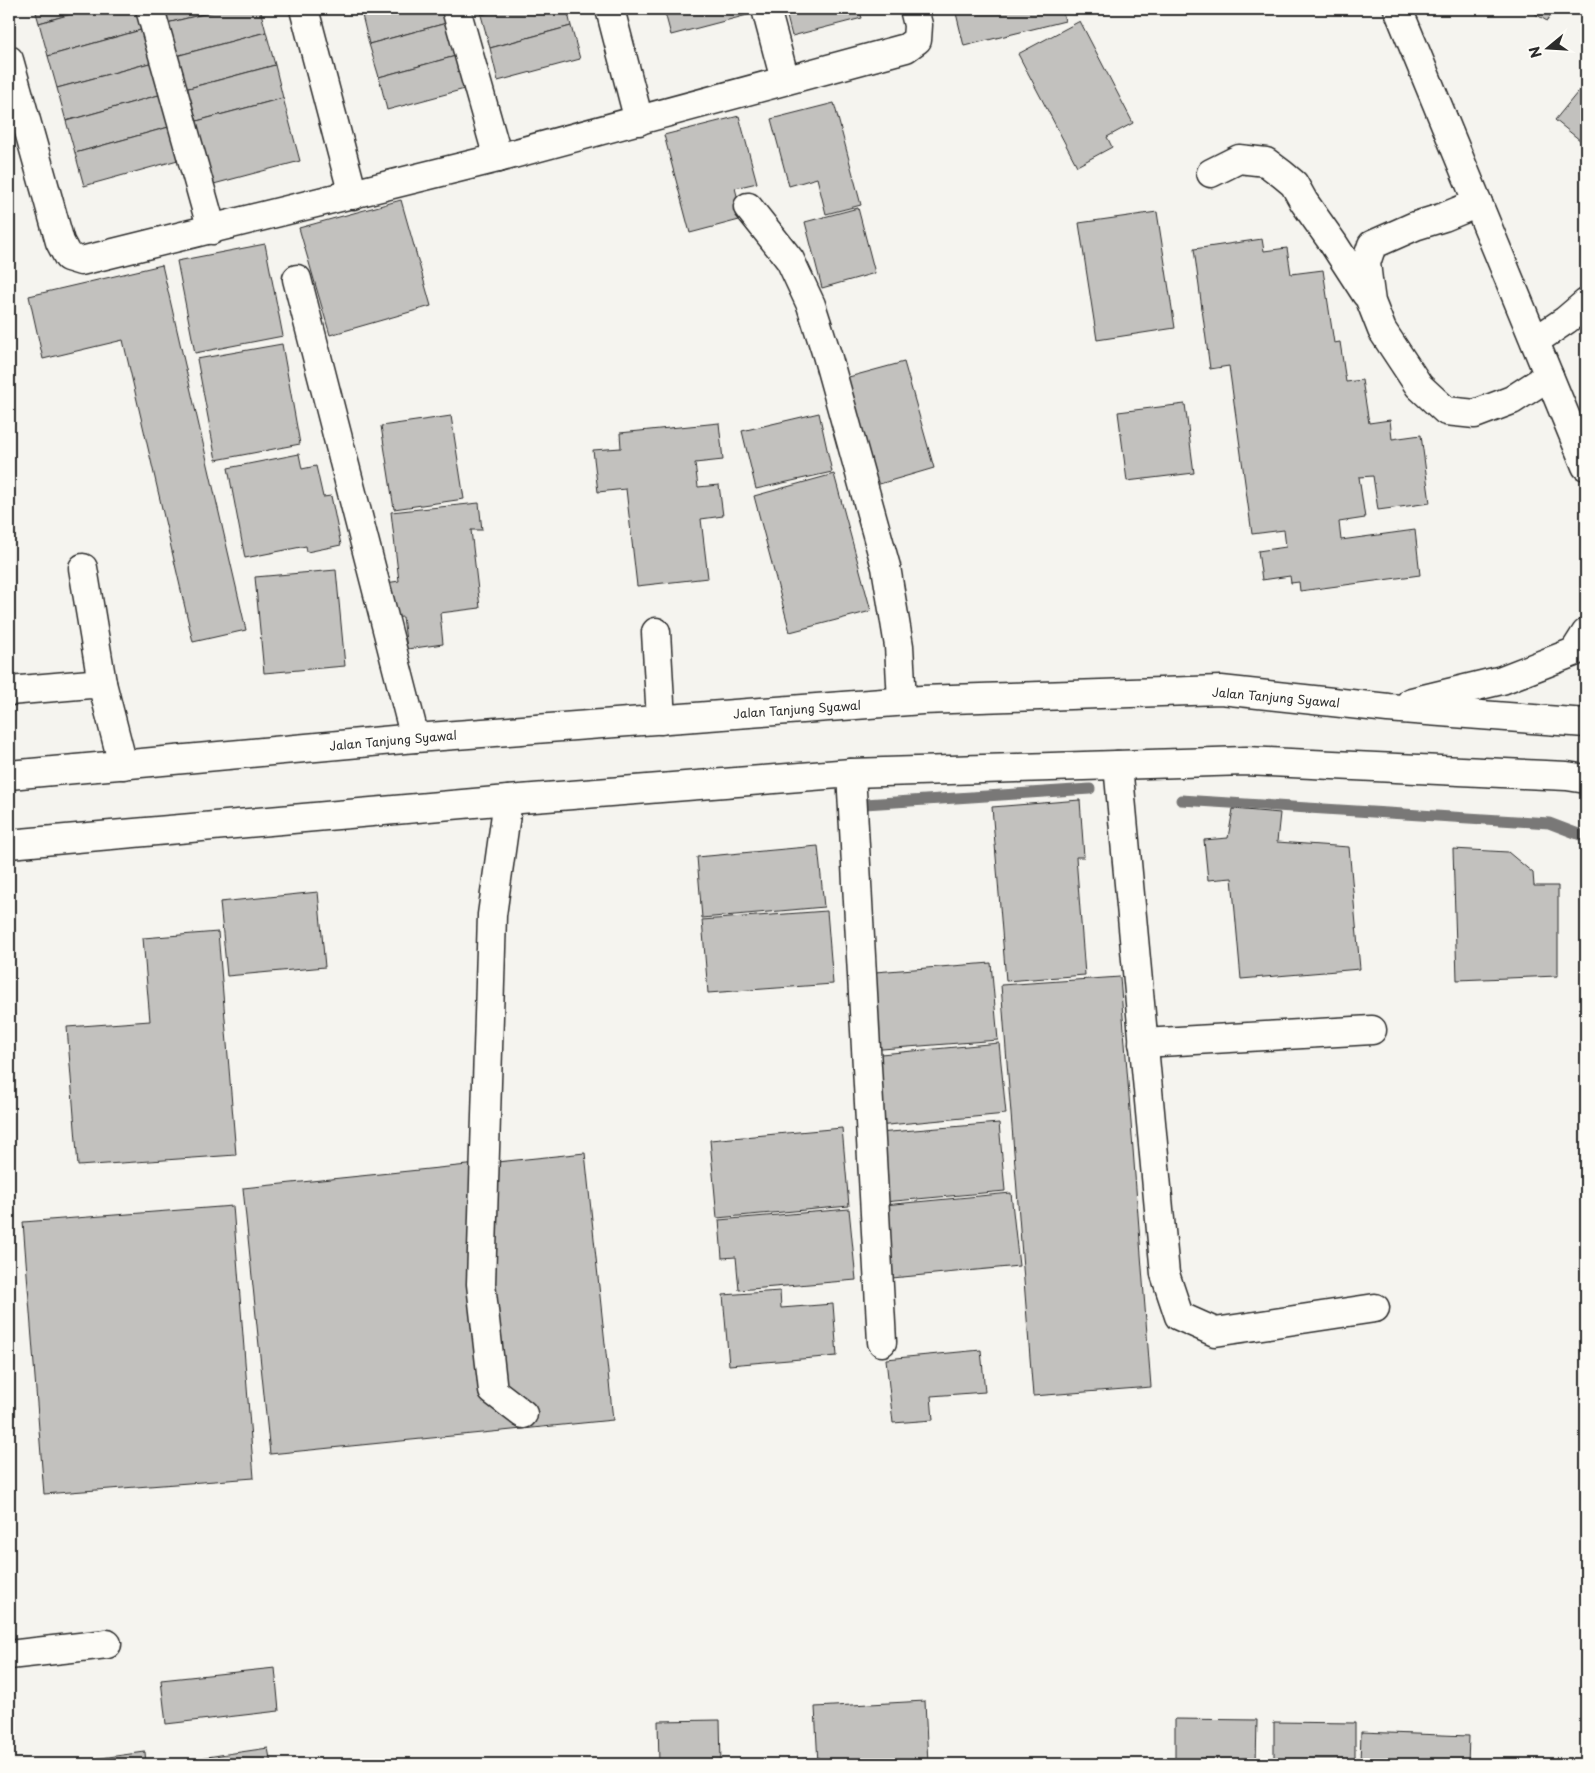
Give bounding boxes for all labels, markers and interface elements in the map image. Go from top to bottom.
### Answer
north arrow [1522,22,1572,72]
text: N [1523,44,1547,61]
street label: Jalan Tanjung Syawal [1211,682,1341,712]
street label: Jalan Tanjung Syawal [732,696,862,722]
street label: Jalan Tanjung Syawal [328,725,458,755]

